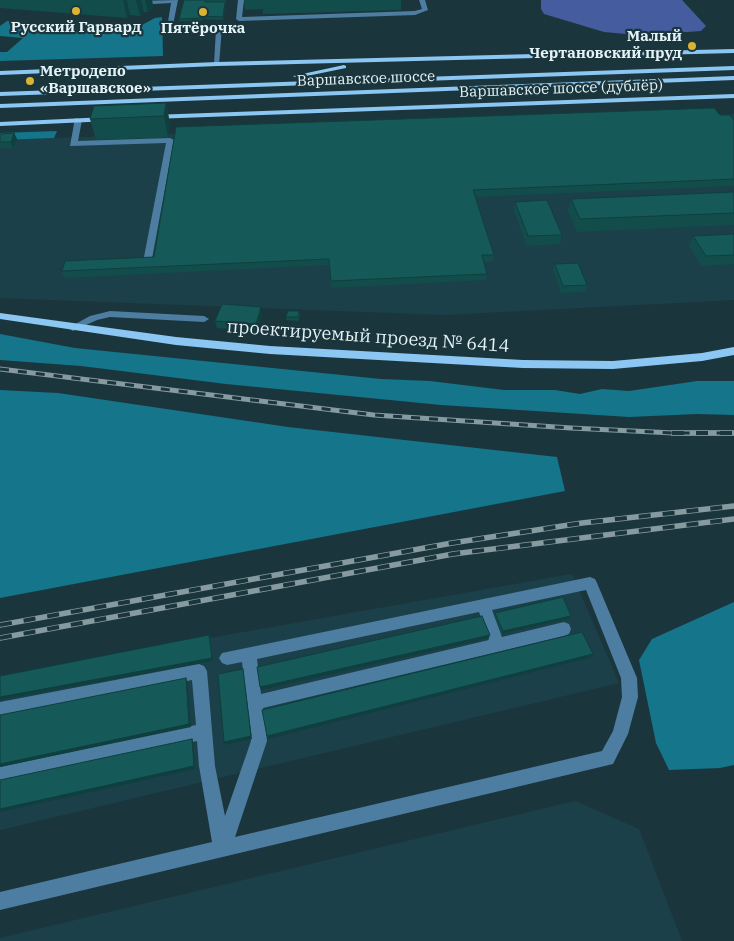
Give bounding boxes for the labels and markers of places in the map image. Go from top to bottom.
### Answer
marker: Русский Гарвард [70,5,82,17]
marker: Пятёрочка [197,6,209,18]
place label: Русский Гарвард [11,19,141,37]
place label: Пятёрочка [161,20,245,38]
place label: Малый Чертановский пруд [529,28,682,63]
marker: Малый Чертановский пруд [686,40,698,52]
place label: Метродепо «Варшавское» [40,63,151,98]
marker: Метродепо «Варшавское» [24,75,36,87]

